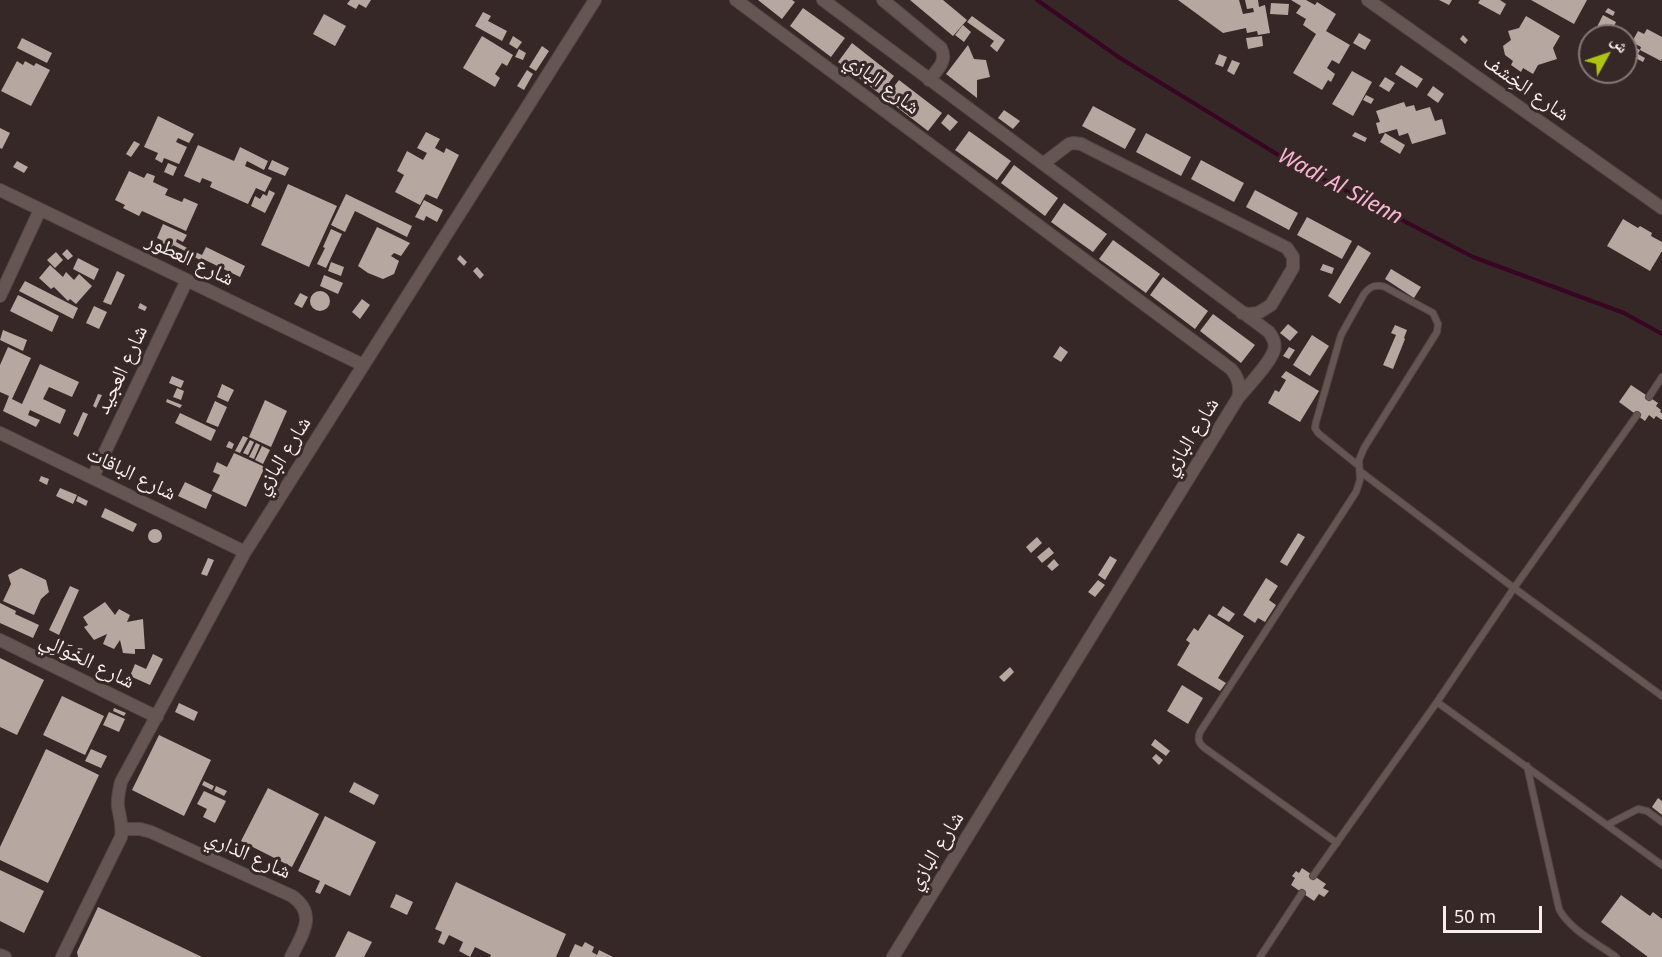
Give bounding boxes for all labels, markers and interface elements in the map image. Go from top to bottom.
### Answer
north arrow [1578,24,1638,84]
text: ش [1606,30,1634,57]
street label: شارع البازي [840,48,924,120]
street label: شارع الخِشف [1478,49,1574,127]
water label: Wadi Al Silenn [1273,143,1407,231]
street label: شارع العطور [142,228,238,292]
street label: شارع العجيد [91,322,153,418]
street label: شارع البازي [1157,393,1225,481]
street label: شارع البازي [249,412,317,500]
street label: شارع الباقات [82,441,180,507]
street label: شارع الخَوَالِي [35,627,139,695]
street label: شارع البازي [902,807,970,895]
street label: شارع الذاري [201,825,295,885]
scale bar [1446,894,1545,932]
text: 50 m [1454,904,1496,928]

